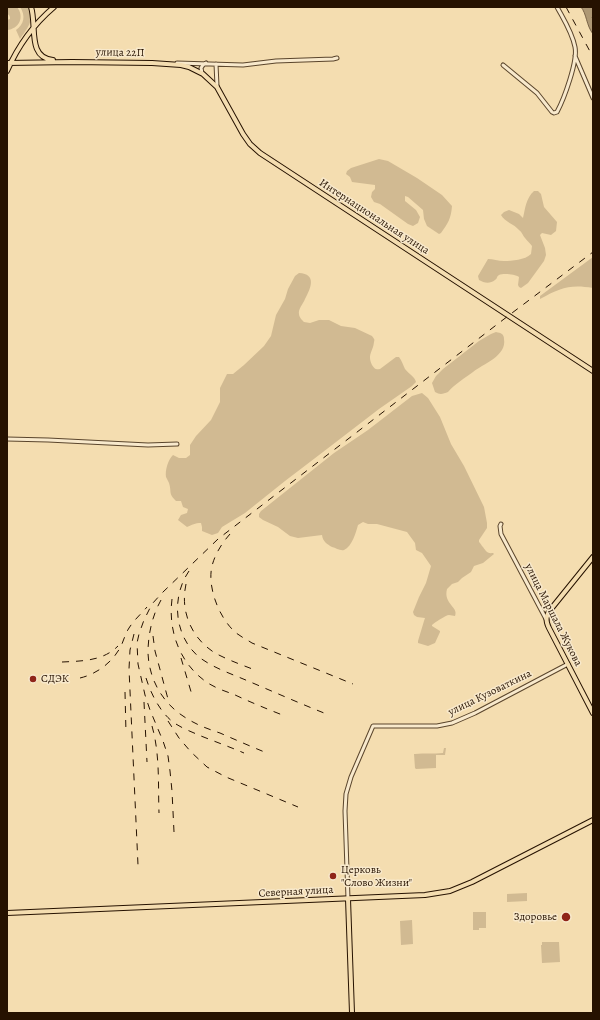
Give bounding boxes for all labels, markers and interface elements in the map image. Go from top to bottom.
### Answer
street label: улица 22П [96,46,144,60]
street label: Интернациональная улица [316,176,432,258]
street label: улица Маршала Жукова [521,562,585,668]
street label: улица Кузоваткина [446,667,534,719]
place label: СДЭК [41,672,69,686]
marker: СДЭК [28,674,38,684]
place label: Церковь "Слово Жизни" [341,863,412,889]
marker: Церковь "Слово Жизни" [328,871,338,881]
street label: Северная улица [258,883,334,901]
place label: Здоровье [514,910,557,924]
marker: Здоровье [560,911,572,923]

